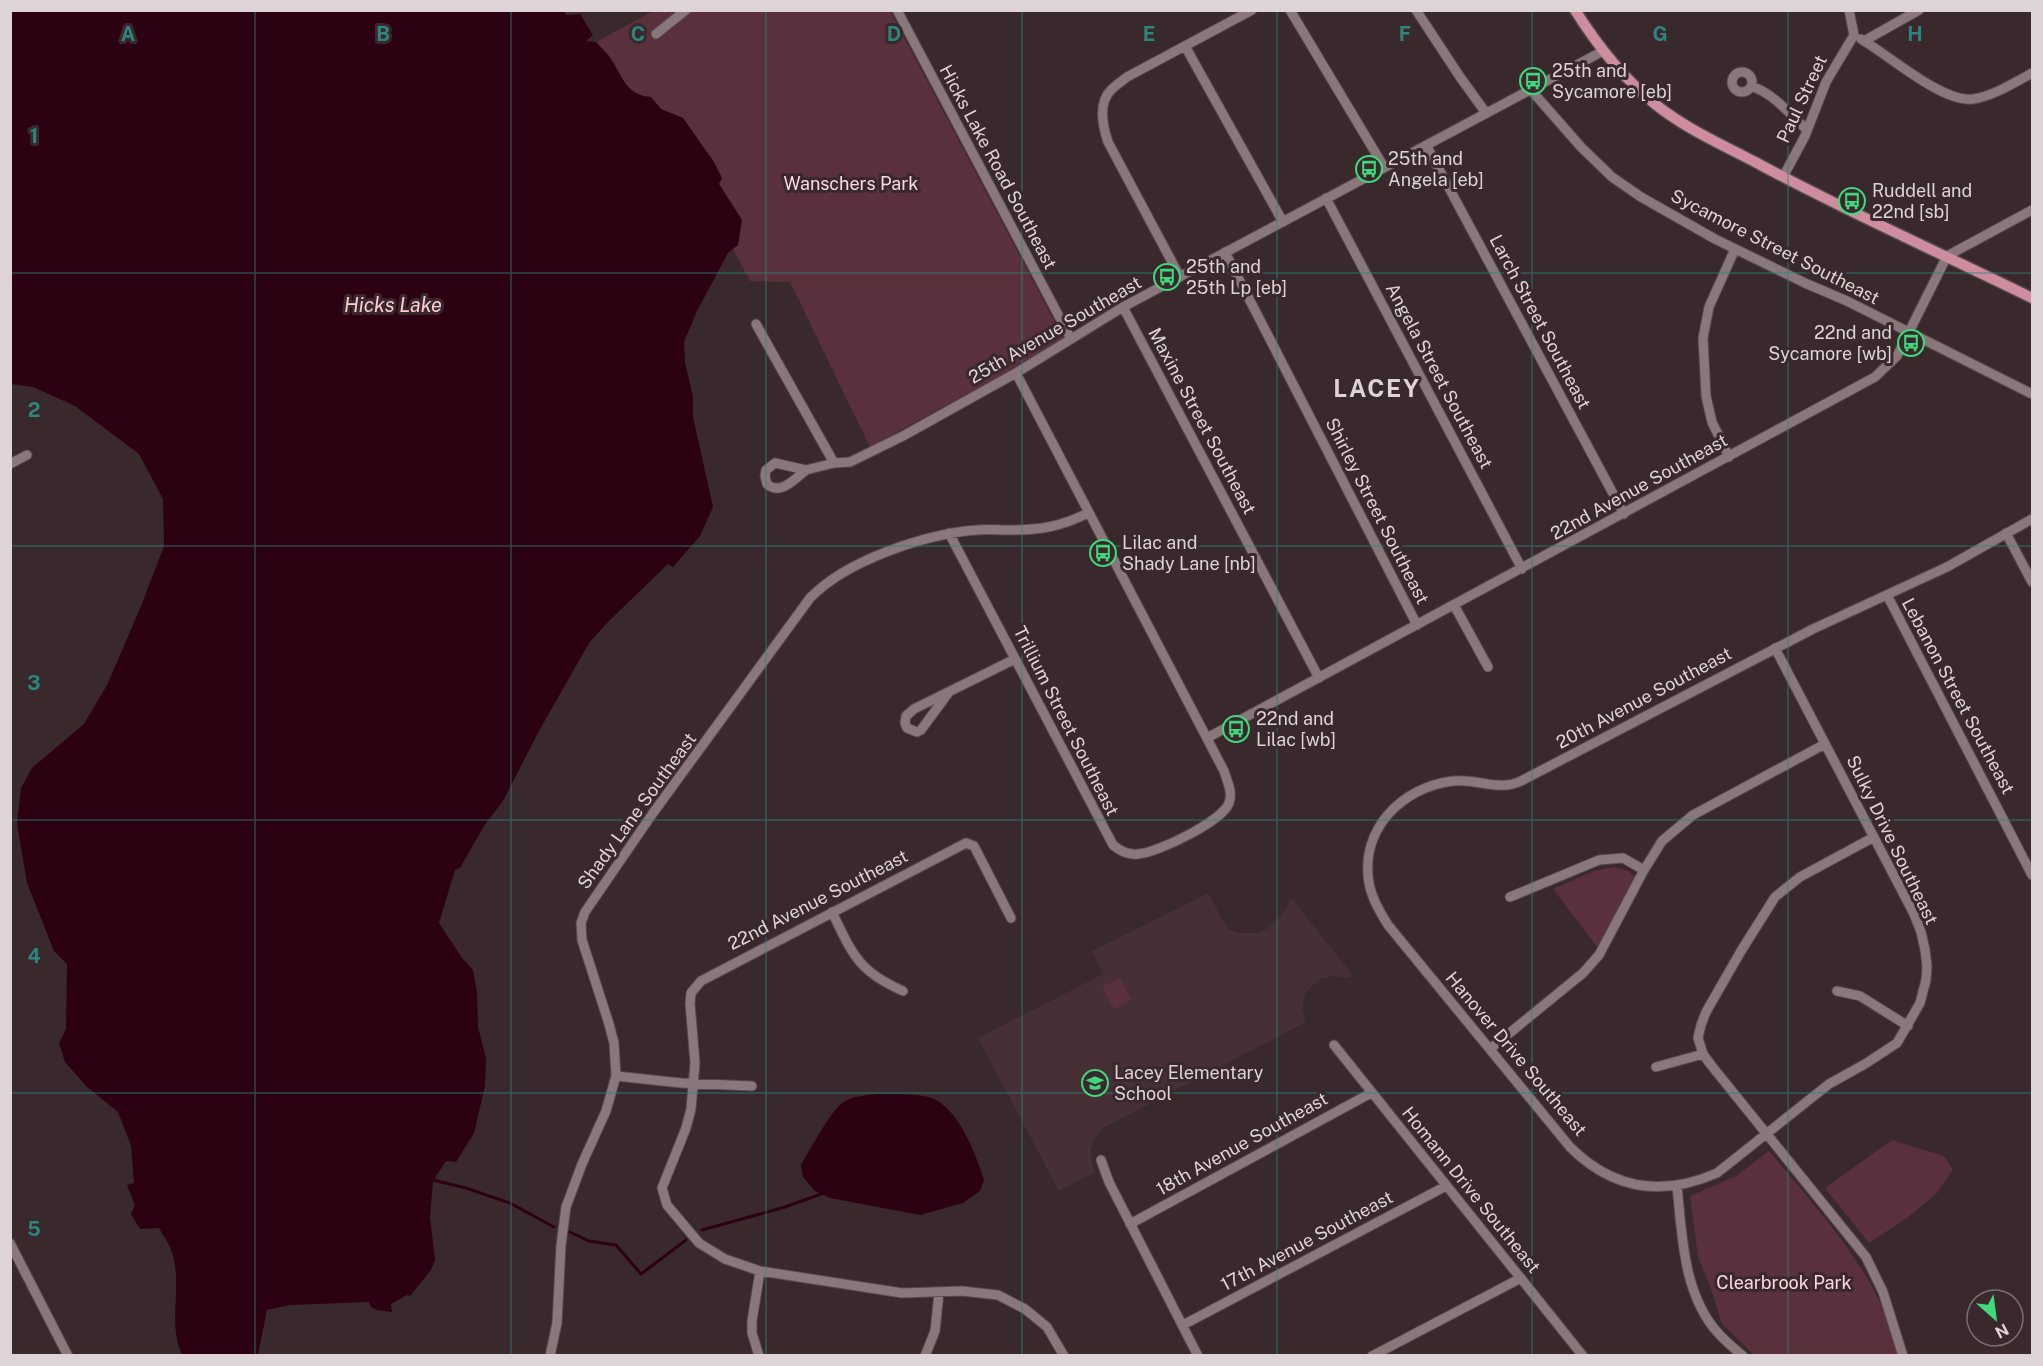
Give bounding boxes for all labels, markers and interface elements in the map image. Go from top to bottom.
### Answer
text: A [121,22,135,46]
text: B [376,22,390,46]
text: C [631,22,645,46]
text: D [887,22,901,46]
text: E [1143,22,1155,46]
text: F [1399,22,1411,46]
text: G [1652,22,1668,46]
text: H [1907,22,1923,46]
street label: Paul Street [1772,52,1831,146]
place label: 25th and Sycamore [eb] [1552,60,1672,102]
street label: Hicks Lake Road Southeast [936,61,1061,272]
bus stop icon: 25th and Sycamore [eb] [1518,66,1548,96]
text: 1 [30,124,38,148]
place label: 25th and Angela [eb] [1388,148,1484,190]
bus stop icon: 25th and Angela [eb] [1354,154,1384,184]
park label: Wanschers Park [784,173,918,194]
place label: Ruddell and 22nd [sb] [1872,180,1972,222]
street label: Sycamore Street Southeast [1667,185,1883,308]
bus stop icon: Ruddell and 22nd [sb] [1837,186,1867,216]
street label: Larch Street Southeast [1486,231,1595,412]
place label: 25th and 25th Lp [eb] [1186,256,1287,298]
bus stop icon: 25th and 25th Lp [eb] [1152,262,1182,292]
street label: 25th Avenue Southeast [965,271,1145,388]
street label: Angela Street Southeast [1382,280,1497,472]
water label: Hicks Lake [344,293,442,317]
place label: 22nd and Sycamore [wb] [1768,322,1892,364]
street label: Maxine Street Southeast [1144,324,1261,518]
bus stop icon: 22nd and Sycamore [wb] [1896,328,1926,358]
district label: LACEY [1333,374,1421,402]
text: 2 [28,398,40,422]
street label: Shirley Street Southeast [1321,414,1434,607]
street label: 22nd Avenue Southeast [1547,429,1731,544]
place label: Lilac and Shady Lane [nb] [1122,532,1256,574]
bus stop icon: Lilac and Shady Lane [nb] [1088,538,1118,568]
street label: Lebanon Street Southeast [1898,594,2019,797]
street label: Trillium Street Southeast [1009,622,1123,819]
street label: 20th Avenue Southeast [1553,642,1735,753]
text: 3 [27,671,41,695]
place label: 22nd and Lilac [wb] [1256,708,1336,750]
bus stop icon: 22nd and Lilac [wb] [1221,714,1251,744]
street label: Shady Lane Southeast [573,729,700,893]
street label: Sulky Drive Southeast [1842,752,1943,928]
street label: 22nd Avenue Southeast [724,845,911,954]
text: 4 [27,944,41,968]
street label: Hanover Drive Southeast [1442,967,1591,1140]
place label: Lacey Elementary School [1114,1062,1264,1104]
school or university icon: Lacey Elementary School [1080,1068,1110,1098]
street label: 18th Avenue Southeast [1152,1088,1331,1199]
street label: Homann Drive Southeast [1398,1102,1545,1277]
street label: 17th Avenue Southeast [1217,1186,1396,1295]
text: 5 [27,1217,41,1241]
park label: Clearbrook Park [1716,1272,1852,1293]
north arrow [1965,1288,2025,1348]
text: N [1992,1319,2012,1342]

